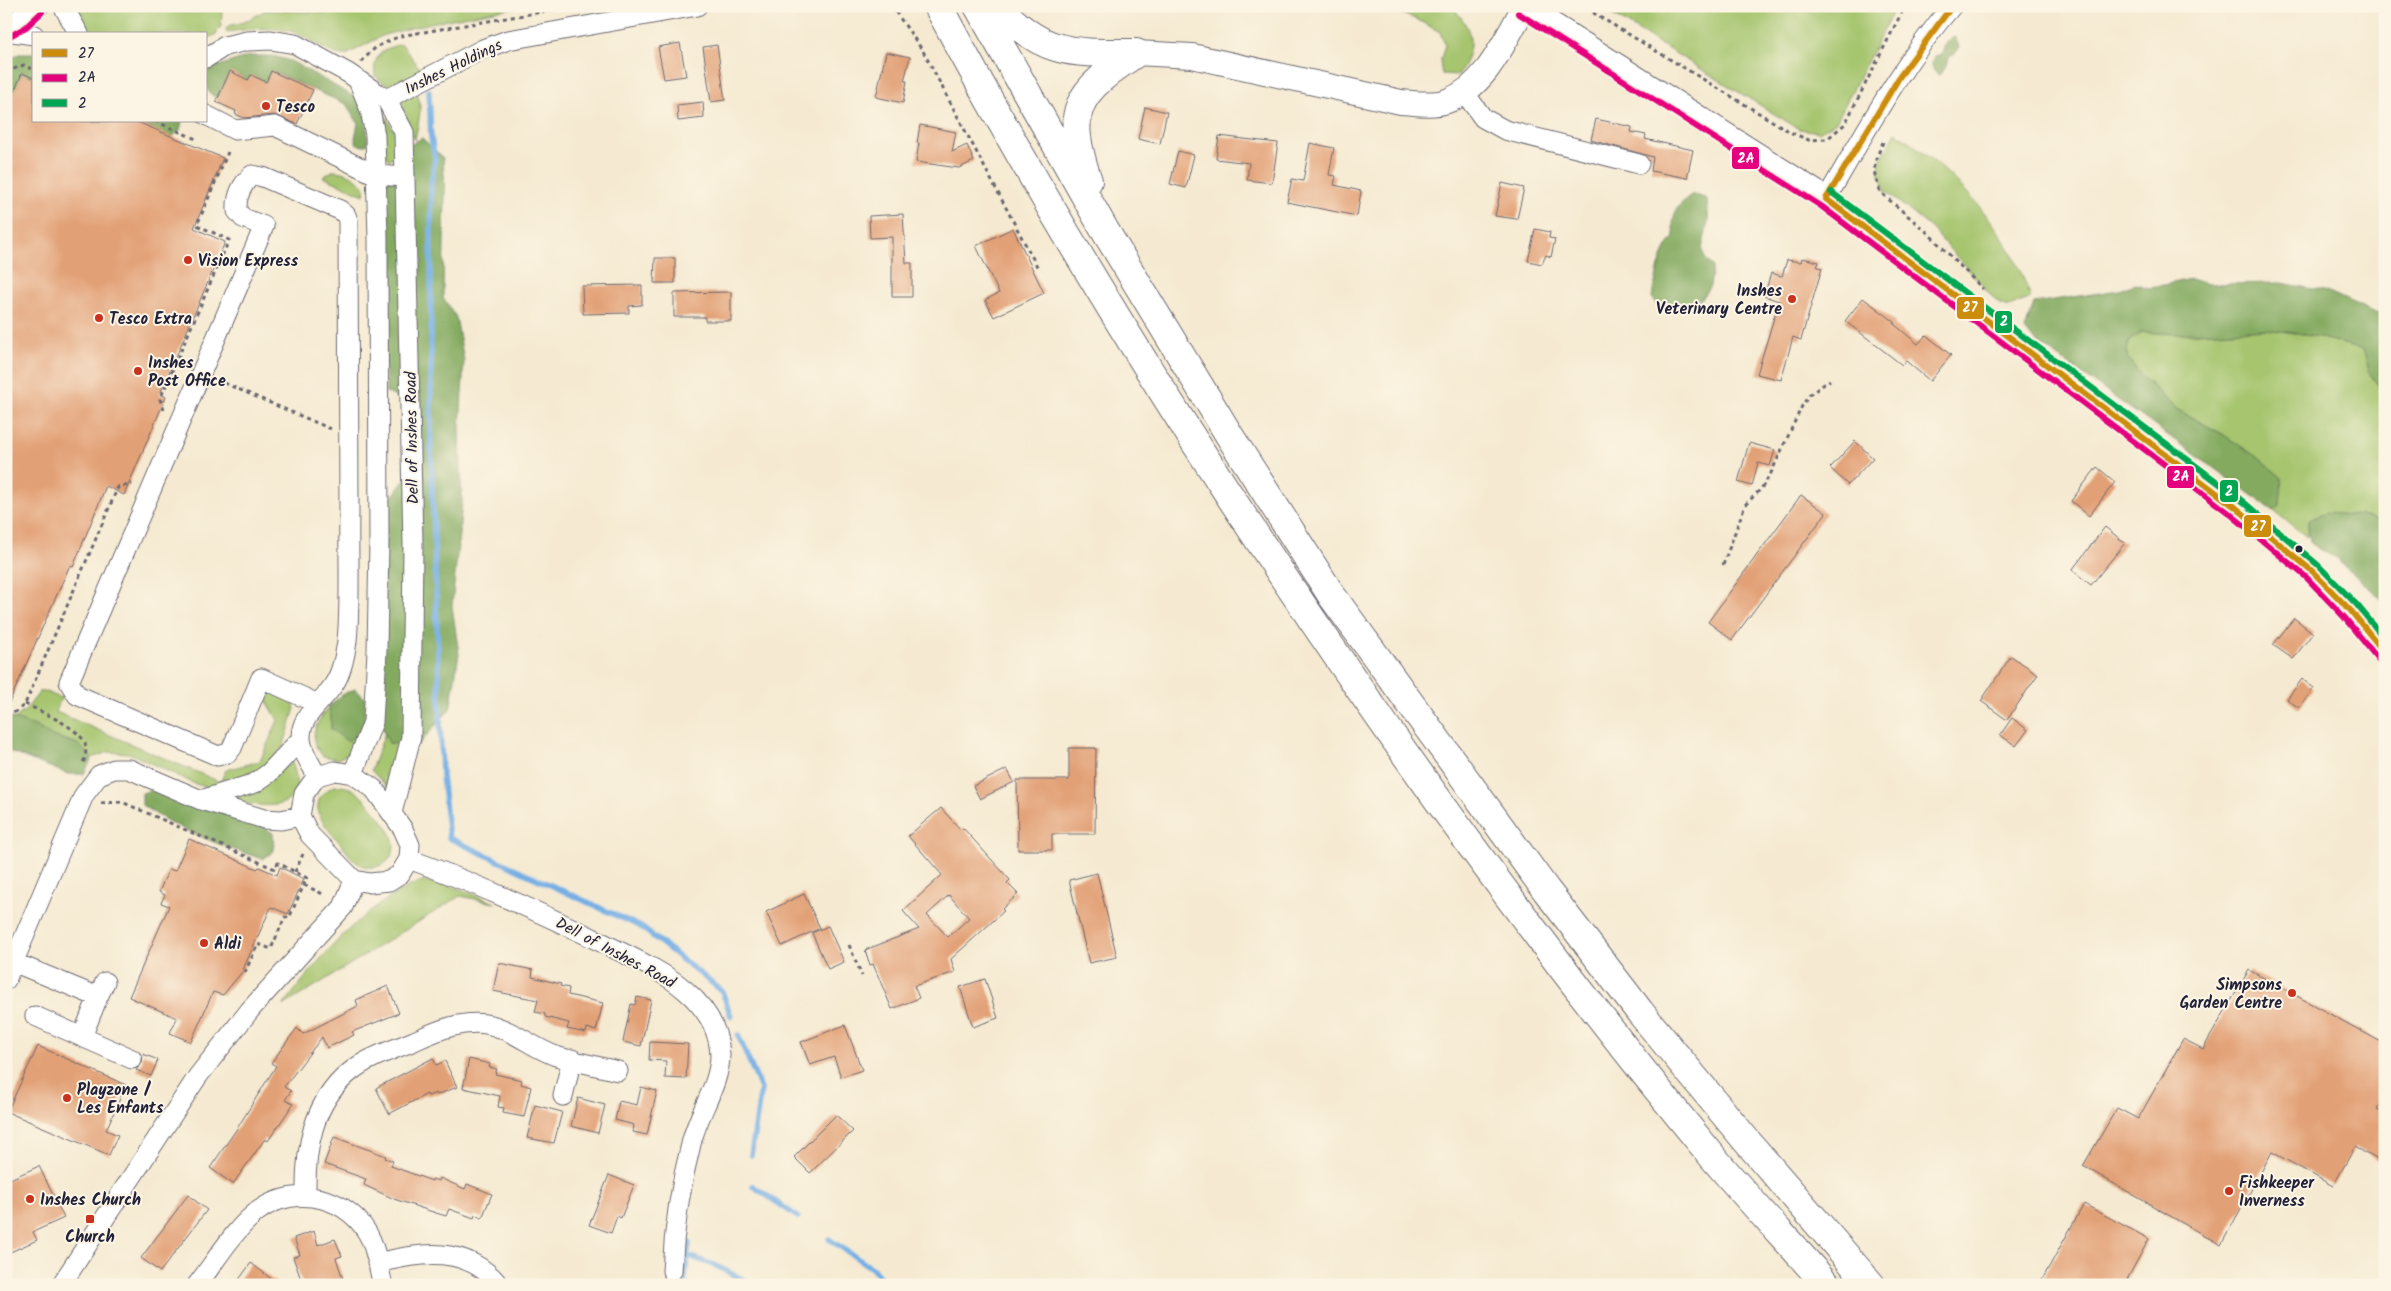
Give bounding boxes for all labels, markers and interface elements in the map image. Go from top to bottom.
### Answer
legend [32,32,208,122]
street label: Inshes Holdings [401,33,507,102]
text: 27 [78,42,95,66]
text: 2A [78,66,96,90]
text: 2 [78,92,87,116]
place label: Tesco [276,95,315,120]
marker: Tesco [260,100,272,112]
line badge: 2A [1731,146,1760,170]
text: 2A [1738,148,1755,170]
place label: Vision Express [198,249,299,274]
marker: Vision Express [182,254,194,266]
place label: Inshes Veterinary Centre [1656,279,1783,322]
marker: Inshes Veterinary Centre [1786,293,1798,305]
line badge: 27 [1956,296,1985,320]
text: 27 [1963,297,1978,319]
place label: Tesco Extra [109,307,192,332]
line badge: 2 [1994,310,2013,334]
text: 2 [2000,311,2008,333]
marker: Tesco Extra [93,312,105,324]
place label: Inshes Post Office [148,351,226,394]
marker: Inshes Post Office [132,365,144,377]
street label: Dell of Inshes Road [399,370,426,505]
line badge: 2A [2166,465,2195,489]
text: 2A [2173,466,2190,488]
line badge: 2 [2219,479,2239,503]
text: 2 [2225,481,2233,503]
line badge: 27 [2243,514,2272,538]
text: 27 [2251,516,2266,538]
unlabelled marker [2294,544,2304,554]
street label: Dell of Inshes Road [551,911,681,996]
place label: Aldi [214,932,242,957]
marker: Aldi [198,937,210,949]
place label: Simpsons Garden Centre [2180,973,2283,1016]
marker: Simpsons Garden Centre [2286,987,2298,999]
place label: Playzone / Les Enfants [77,1078,164,1121]
marker: Playzone / Les Enfants [61,1092,73,1104]
place label: Fishkeeper Inverness [2239,1171,2315,1214]
marker: Fishkeeper Inverness [2223,1185,2235,1197]
place label: Inshes Church [40,1188,141,1213]
marker: Inshes Church [24,1193,36,1205]
marker: Church [84,1213,96,1225]
place label: Church [65,1225,115,1250]

